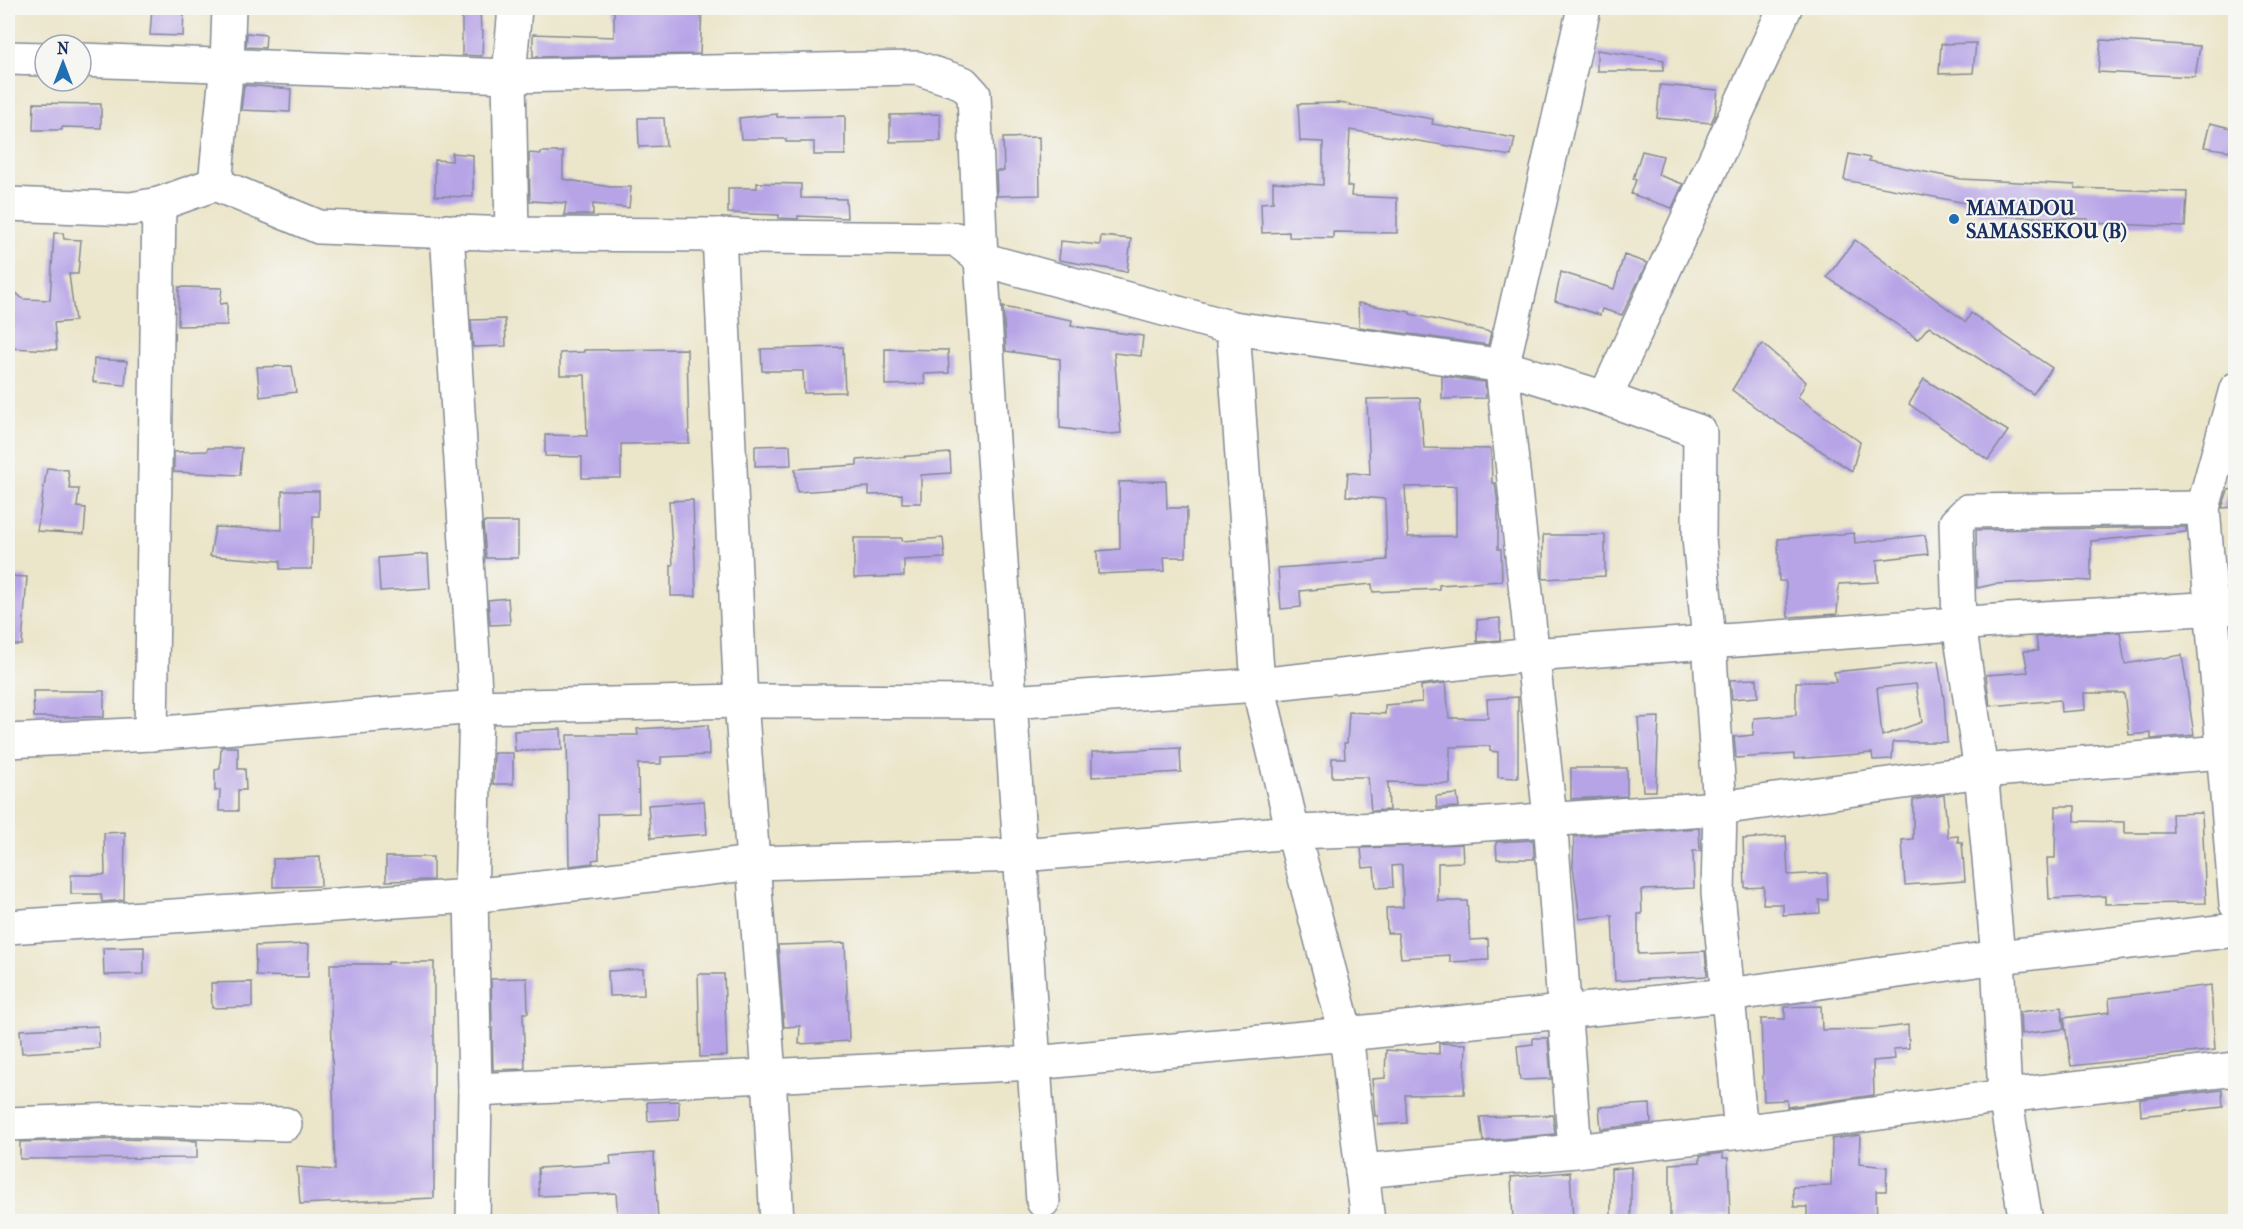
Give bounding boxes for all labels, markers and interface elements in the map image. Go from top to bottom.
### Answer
north arrow [33,33,93,93]
text: N [57,39,70,58]
place label: MAMADOU SAMASSEKOU (B) [1965,197,2127,243]
marker: MAMADOU SAMASSEKOU (B) [1947,212,1961,226]

